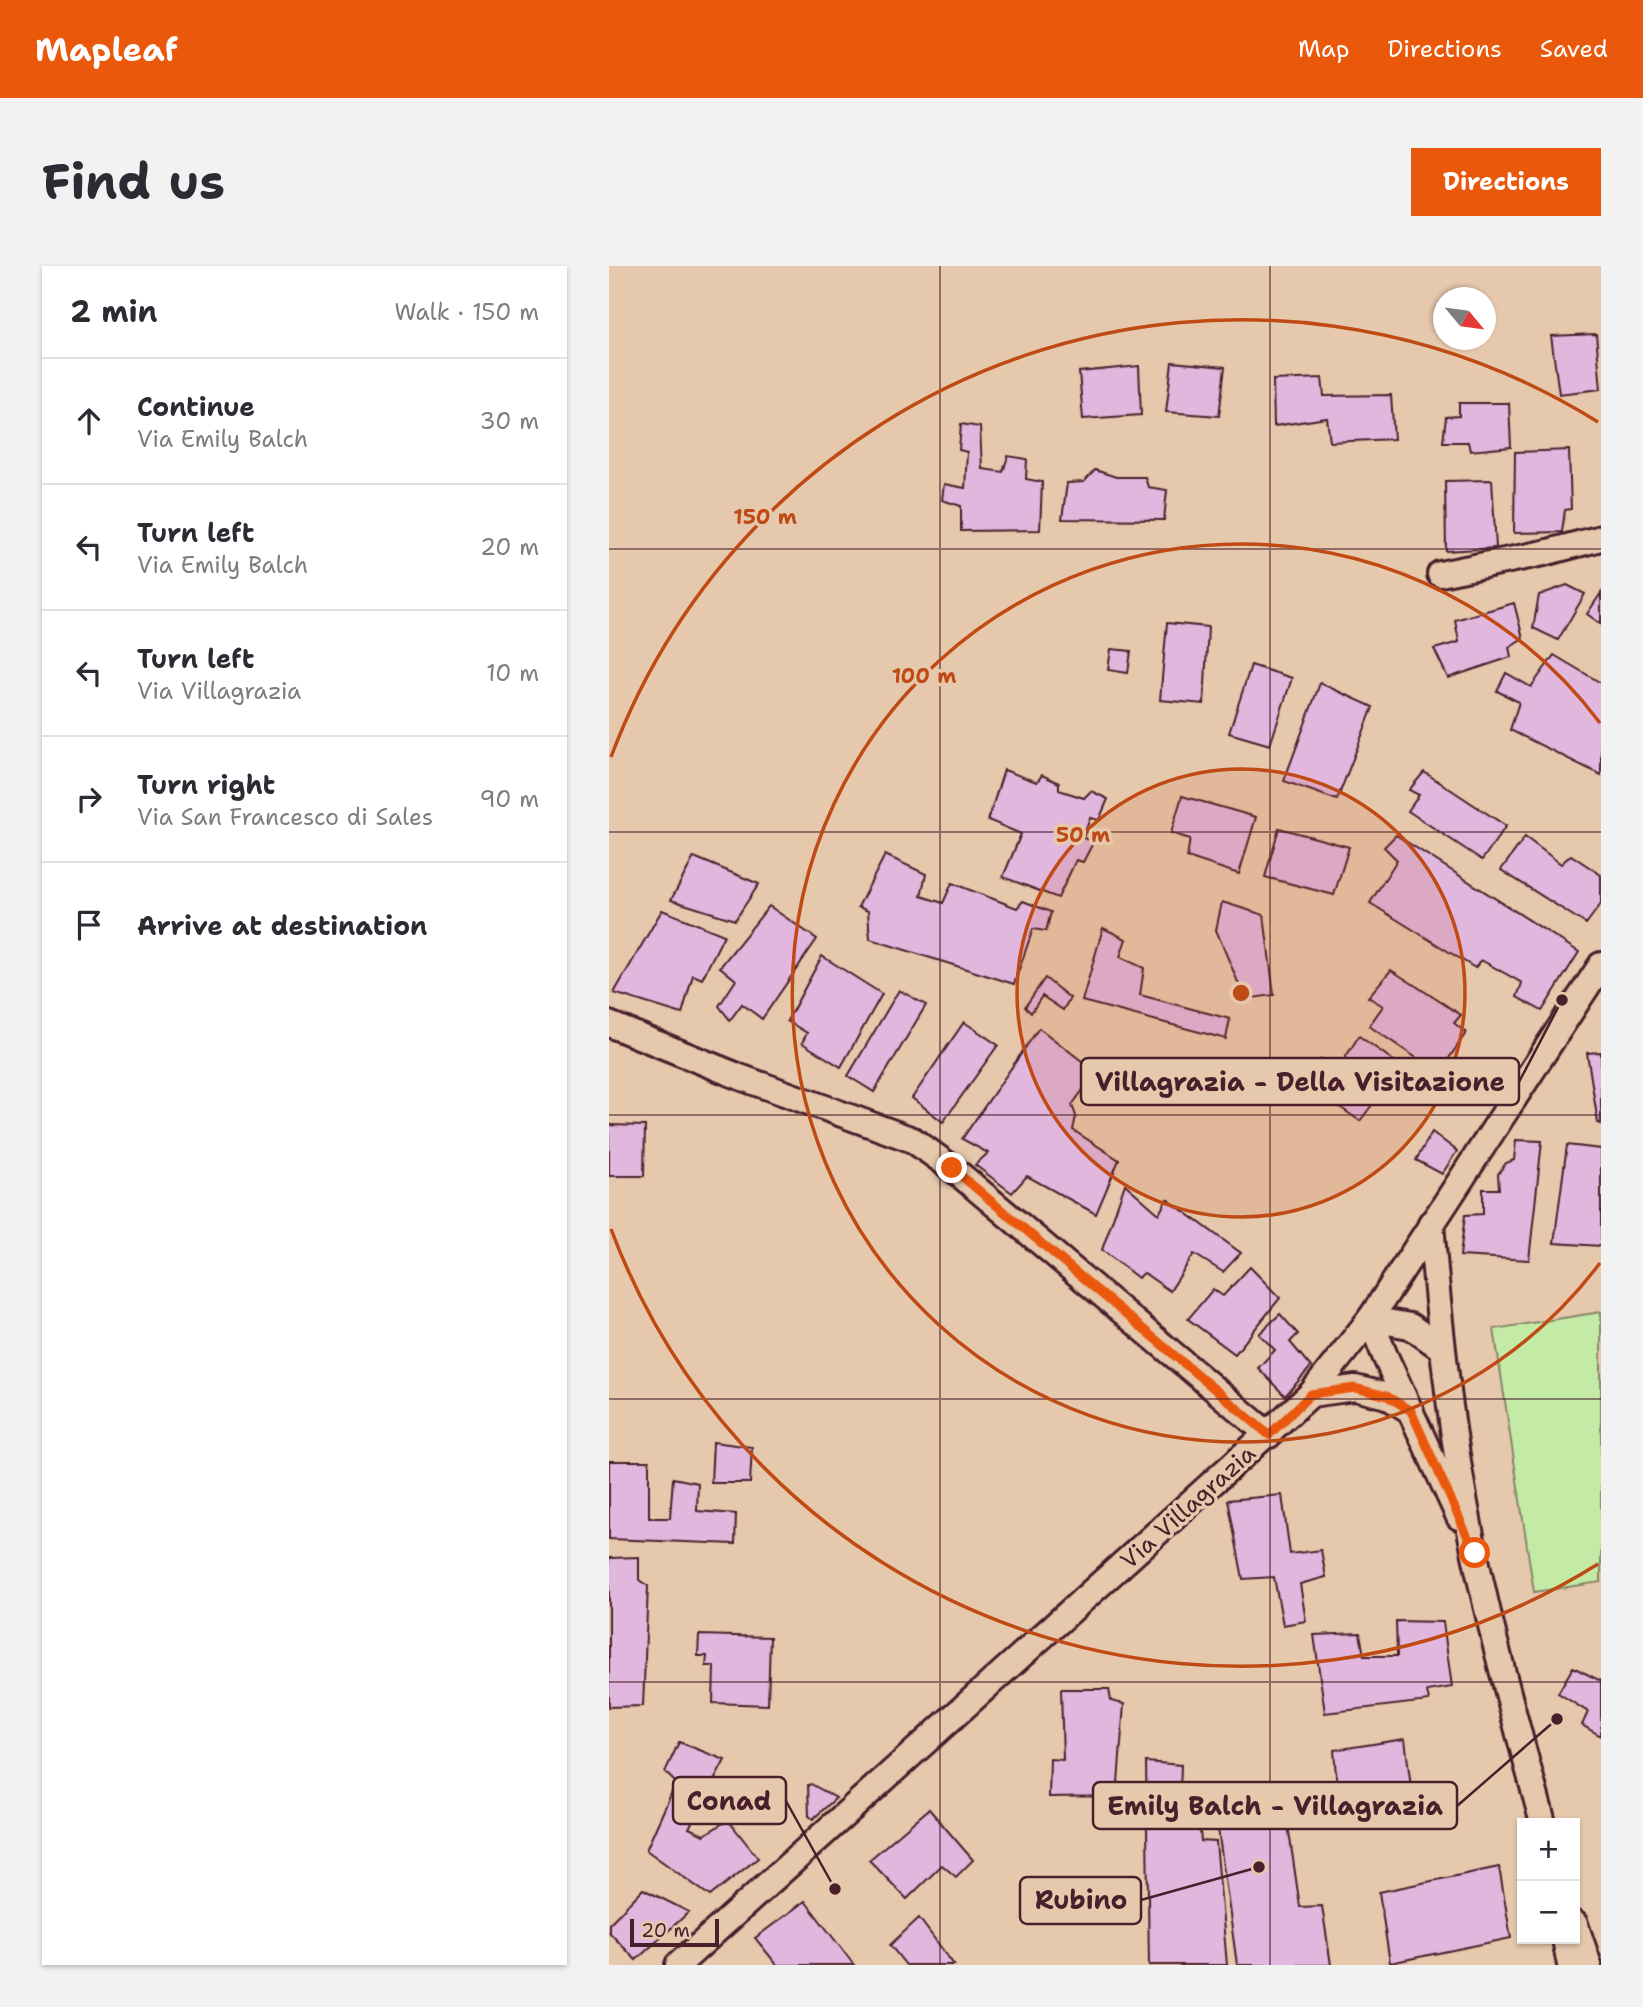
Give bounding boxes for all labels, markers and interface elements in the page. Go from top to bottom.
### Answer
text: Mapleaf [35,27,178,72]
text: Map [1298,33,1349,65]
text: Directions [1387,33,1502,65]
text: Saved [1540,33,1608,65]
button: Directions [1411,148,1601,216]
text: Find us [42,149,225,215]
north arrow [1433,287,1496,350]
text: 2 min [70,291,157,332]
text: Walk · 150 m [394,297,539,327]
text: Continue [137,389,255,424]
icon: ahead [70,402,108,440]
text: 30 m [480,406,539,436]
text: Via Emily Balch [137,424,308,454]
text: 150 m [733,503,797,531]
text: Turn left [137,515,254,550]
icon: left [70,528,108,566]
text: 20 m [480,532,539,562]
text: Via Emily Balch [137,550,308,580]
text: Turn left [137,641,254,676]
icon: left [70,654,108,692]
text: 10 m [486,658,539,688]
text: 100 m [892,662,956,690]
text: Via Villagrazia [137,676,301,706]
text: Turn right [137,767,275,802]
icon: right [70,780,108,818]
text: 90 m [479,784,539,814]
text: Via San Francesco di Sales [137,802,433,832]
text: 50 m [1056,821,1110,849]
icon: arrive [70,906,108,944]
text: Arrive at destination [137,908,427,943]
centre of rings [1229,981,1253,1005]
callout: Villagrazia - Della Visitazione [1081,1058,1519,1105]
text: Villagrazia - Della Visitazione [1095,1064,1505,1099]
route end [936,1152,967,1183]
street label: Via Villagrazia [1114,1438,1262,1576]
route start [1459,1537,1490,1568]
callout: Conad [673,1777,786,1824]
callout: Emily Balch - Villagrazia [1093,1782,1457,1829]
text: Conad [686,1783,772,1818]
text: Emily Balch - Villagrazia [1107,1788,1443,1823]
map controls [1517,1818,1580,1944]
button: + [1517,1818,1580,1881]
callout: Rubino [1020,1877,1141,1924]
button: − [1517,1881,1580,1944]
text: Rubino [1035,1882,1127,1917]
scale bar [630,1916,719,1948]
text: 20 m [641,1918,690,1943]

